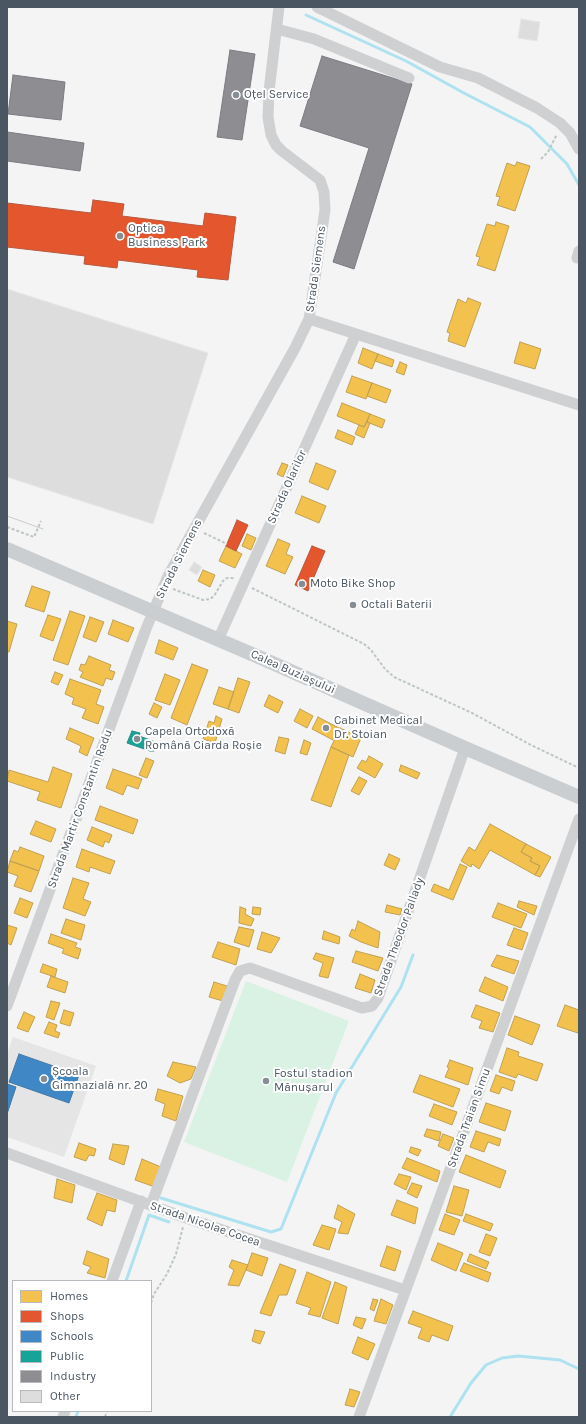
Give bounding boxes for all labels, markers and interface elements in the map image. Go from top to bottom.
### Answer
place label: Oțel Service [244,88,308,102]
marker: Oțel Service [231,90,241,100]
place label: Optica Business Park [128,222,206,250]
street label: Strada Siemens [303,225,329,313]
marker: Optica Business Park [115,231,125,241]
street label: Strada Olarilor [264,448,310,526]
street label: Strada Siemens [153,517,205,601]
place label: Moto Bike Shop [310,577,396,591]
marker: Moto Bike Shop [297,579,307,589]
place label: Octali Baterii [361,598,432,612]
marker: Octali Baterii [348,600,358,610]
street label: Calea Buziașului [248,647,338,697]
place label: Cabinet Medical Dr. Stoian [334,714,423,742]
marker: Cabinet Medical Dr. Stoian [321,723,331,733]
place label: Capela Ortodoxă Română Ciarda Roșie [145,725,262,753]
street label: Strada Martir Constantin Radu [45,728,115,890]
marker: Capela Ortodoxă Română Ciarda Roșie [132,734,142,744]
street label: Strada Theodor Pallady [371,876,427,998]
place label: Școala Gimnazială nr. 20 [52,1065,148,1093]
street label: Strada Traian Simu [444,1066,494,1170]
place label: Fostul stadion Mănușarul [274,1067,353,1095]
marker: Școala Gimnazială nr. 20 [39,1074,49,1084]
marker: Fostul stadion Mănușarul [261,1076,271,1086]
street label: Strada Nicolae Cocea [148,1198,262,1250]
legend [12,1280,152,1412]
text: Homes [50,1289,88,1303]
text: Shops [50,1309,84,1323]
text: Schools [50,1329,93,1343]
text: Public [50,1349,84,1363]
text: Industry [50,1369,96,1383]
text: Other [50,1389,80,1403]

